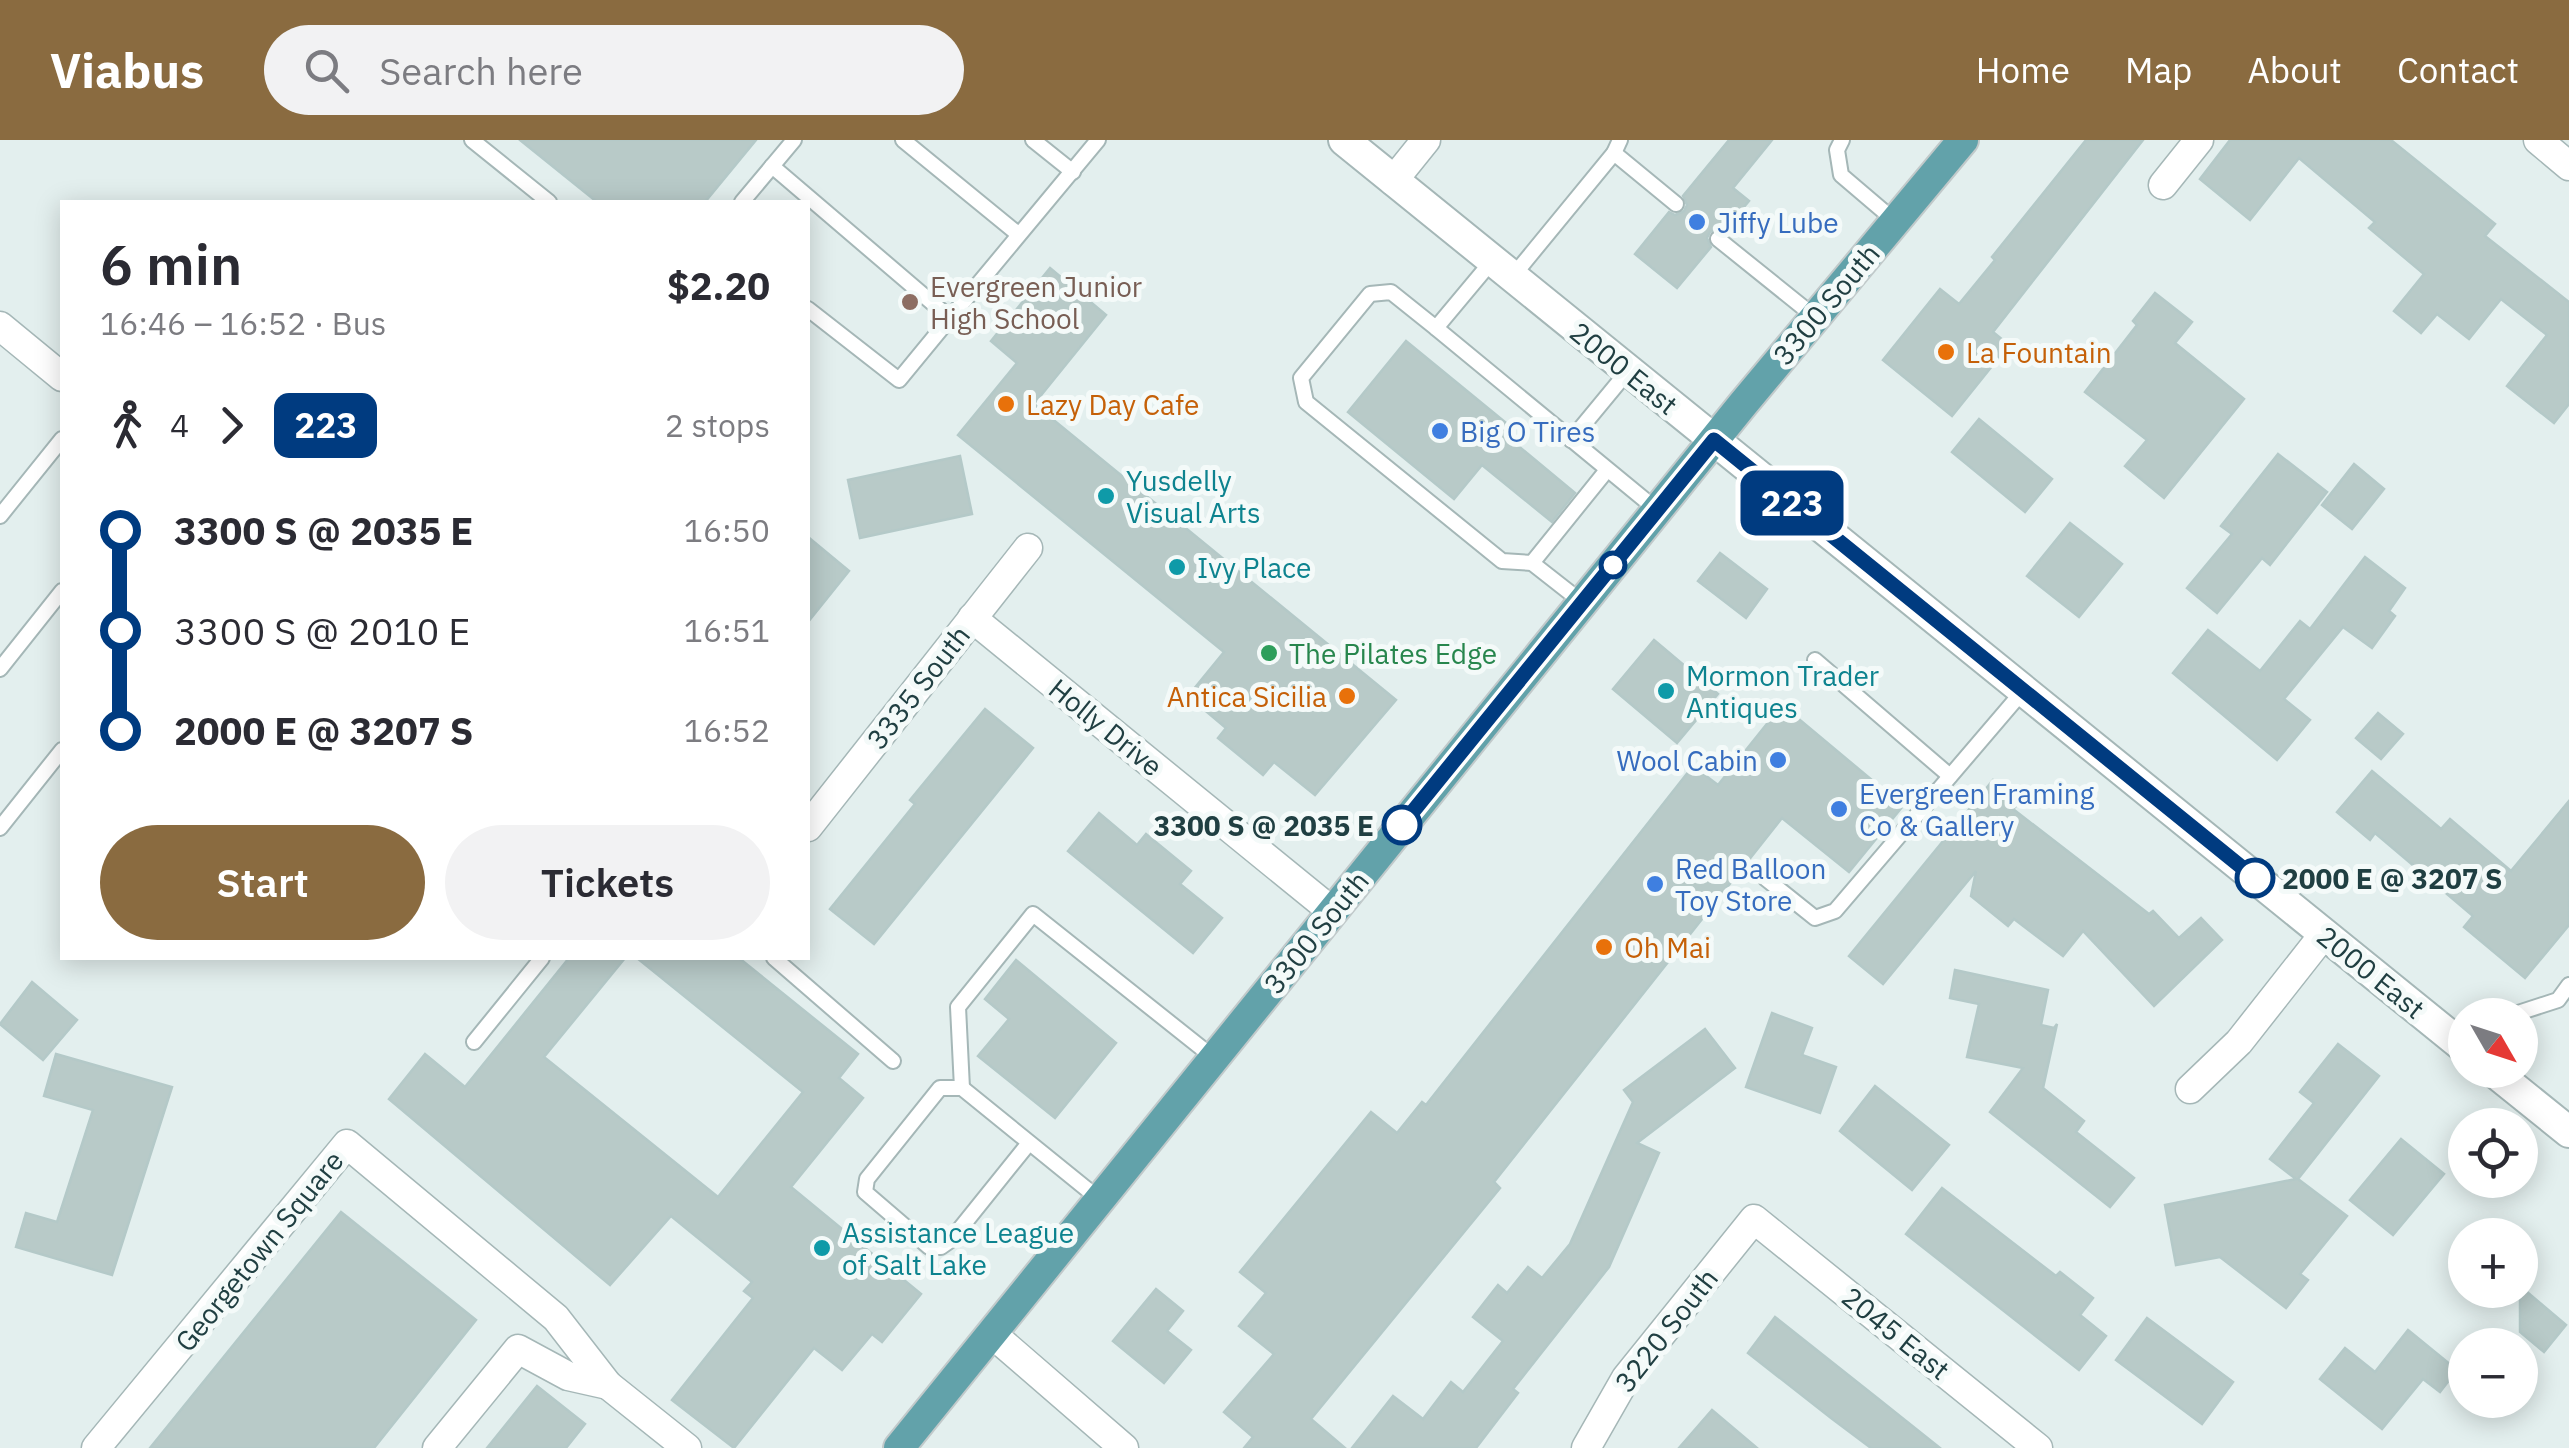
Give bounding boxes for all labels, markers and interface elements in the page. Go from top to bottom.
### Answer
search box [264,25,964,115]
text: Viabus [50,39,204,101]
icon: search [299,43,354,98]
text: Search here [379,46,583,95]
text: Home [1976,47,2070,93]
text: Map [2125,47,2192,93]
text: About [2247,47,2342,93]
text: Contact [2397,47,2519,93]
place label: Jiffy Lube [1717,204,1839,241]
marker: Jiffy Lube [1686,211,1708,233]
text: 6 min [100,229,242,300]
street label: 3300 South [1764,236,1888,372]
text: $2.20 [667,261,770,310]
place label: Evergreen Junior High School [930,268,1142,337]
marker: Evergreen Junior High School [899,291,921,313]
text: 16:46 – 16:52 · Bus [100,302,386,344]
street label: 2000 East [1562,313,1686,423]
place label: La Fountain [1966,334,2112,371]
marker: La Fountain [1935,341,1957,363]
place label: Lazy Day Cafe [1026,386,1199,423]
marker: Lazy Day Cafe [995,393,1017,415]
icon: walk [100,398,155,453]
icon: forward [204,398,259,453]
text: 223 [294,402,357,448]
text: 4 [170,404,189,446]
text: 2 stops [665,404,770,446]
place label: Big O Tires [1460,413,1595,450]
marker: Big O Tires [1429,420,1451,442]
place label: Yusdelly Visual Arts [1126,462,1261,531]
line badge: 223 [1734,470,1850,536]
text: 223 [1760,480,1824,526]
marker: Yusdelly Visual Arts [1095,485,1117,507]
text: 3300 S @ 2035 E [174,506,473,555]
text: 16:50 [684,509,770,551]
place label: Ivy Place [1197,549,1311,586]
unlabelled marker [1600,552,1626,578]
marker: Ivy Place [1166,556,1188,578]
text: 3300 S @ 2010 E [174,606,470,655]
text: 16:51 [684,609,770,651]
street label: 3335 South [858,618,978,756]
place label: The Pilates Edge [1289,635,1497,672]
marker: The Pilates Edge [1258,642,1280,664]
place label: Mormon Trader Antiques [1686,657,1879,726]
street label: Holly Drive [1042,670,1170,784]
place label: Antica Sicilia [1167,678,1327,715]
marker: Mormon Trader Antiques [1655,680,1677,702]
marker: Antica Sicilia [1336,685,1358,707]
text: 2000 E @ 3207 S [174,706,473,755]
text: 16:52 [684,709,770,751]
place label: Wool Cabin [1616,742,1758,779]
marker: Wool Cabin [1767,749,1789,771]
place label: Evergreen Framing Co & Gallery [1859,775,2095,844]
marker: Evergreen Framing Co & Gallery [1828,798,1850,820]
marker: 3300 S @ 2035 E [1383,806,1421,844]
place label: 3300 S @ 2035 E [1153,807,1374,844]
button: Start [100,825,425,940]
button: Tickets [445,825,770,940]
place label: Red Balloon Toy Store [1675,850,1826,919]
marker: 2000 E @ 3207 S [2236,859,2274,897]
place label: 2000 E @ 3207 S [2282,860,2503,897]
street label: 3300 South [1255,863,1377,1001]
marker: Red Balloon Toy Store [1644,873,1666,895]
street label: 2000 East [2309,917,2433,1027]
place label: Oh Mai [1624,929,1711,966]
marker: Oh Mai [1593,936,1615,958]
north arrow [2448,998,2538,1088]
map controls [2448,998,2538,1418]
button: locate [2448,1108,2538,1198]
street label: Georgetown Square [166,1143,352,1359]
place label: Assistance League of Salt Lake [842,1214,1074,1283]
button: + [2448,1218,2538,1308]
marker: Assistance League of Salt Lake [811,1237,833,1259]
street label: 3220 South [1606,1261,1726,1399]
street label: 2045 East [1834,1278,1958,1388]
button: − [2448,1328,2538,1418]

